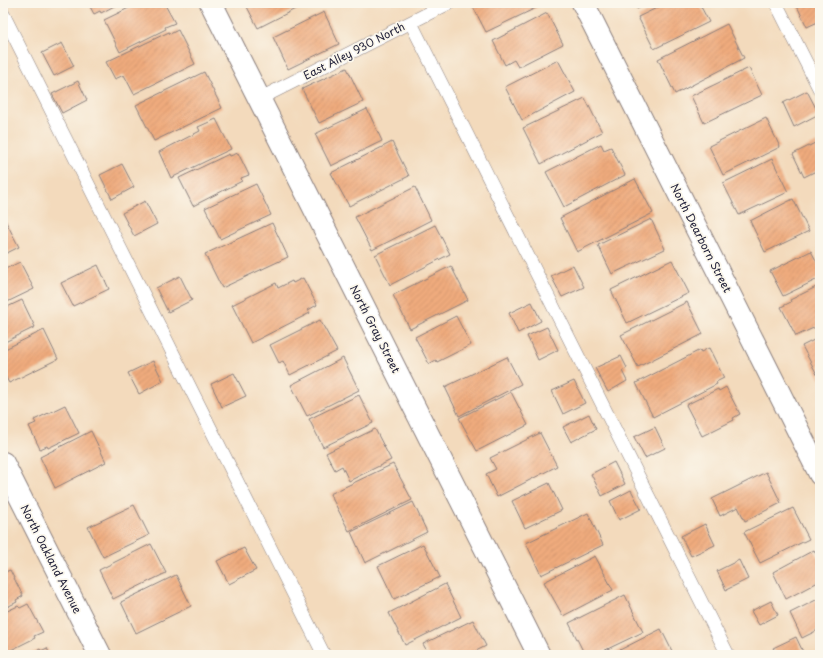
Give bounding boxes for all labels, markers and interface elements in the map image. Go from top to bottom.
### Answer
street label: East Alley 930 North [300,18,407,84]
street label: North Dearborn Street [667,180,737,296]
street label: North Gray Street [346,282,405,376]
street label: North Oakland Avenue [17,501,86,616]

